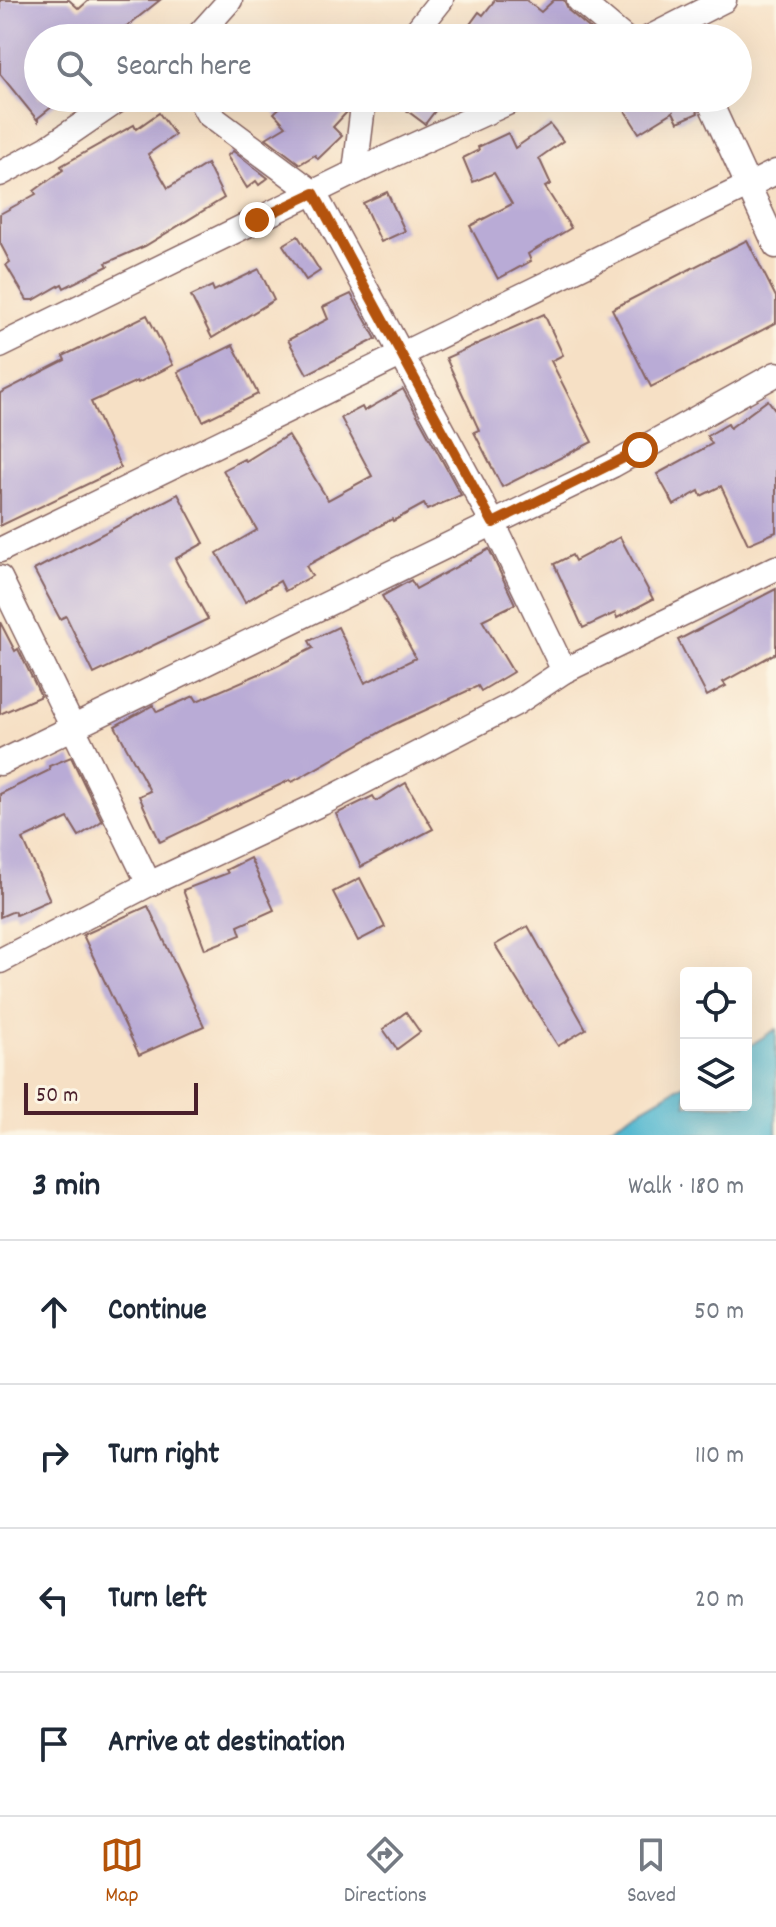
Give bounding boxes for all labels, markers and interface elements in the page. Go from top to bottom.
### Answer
search box [24,24,752,112]
icon: search [52,46,96,90]
text: Search here [116,47,252,90]
route end [239,202,275,238]
route start [622,432,658,468]
map controls [680,967,752,1111]
button: locate [680,967,752,1039]
button: layers [680,1039,752,1111]
scale bar [24,1079,198,1115]
text: 50 m [36,1081,78,1112]
text: 3 min [32,1163,100,1212]
text: Walk · 180 m [628,1169,744,1206]
icon: ahead [32,1290,76,1334]
text: Continue [108,1291,207,1334]
text: 50 m [694,1294,744,1331]
icon: right [32,1434,76,1478]
text: Turn right [108,1435,219,1478]
text: 110 m [695,1438,744,1475]
icon: left [32,1578,76,1622]
text: Turn left [108,1579,207,1622]
text: 20 m [695,1582,744,1619]
icon: arrive [32,1722,76,1766]
text: Arrive at destination [108,1723,345,1766]
tab: Map [100,1833,144,1912]
tab: Directions [344,1833,427,1912]
tab: Saved [627,1833,676,1912]

